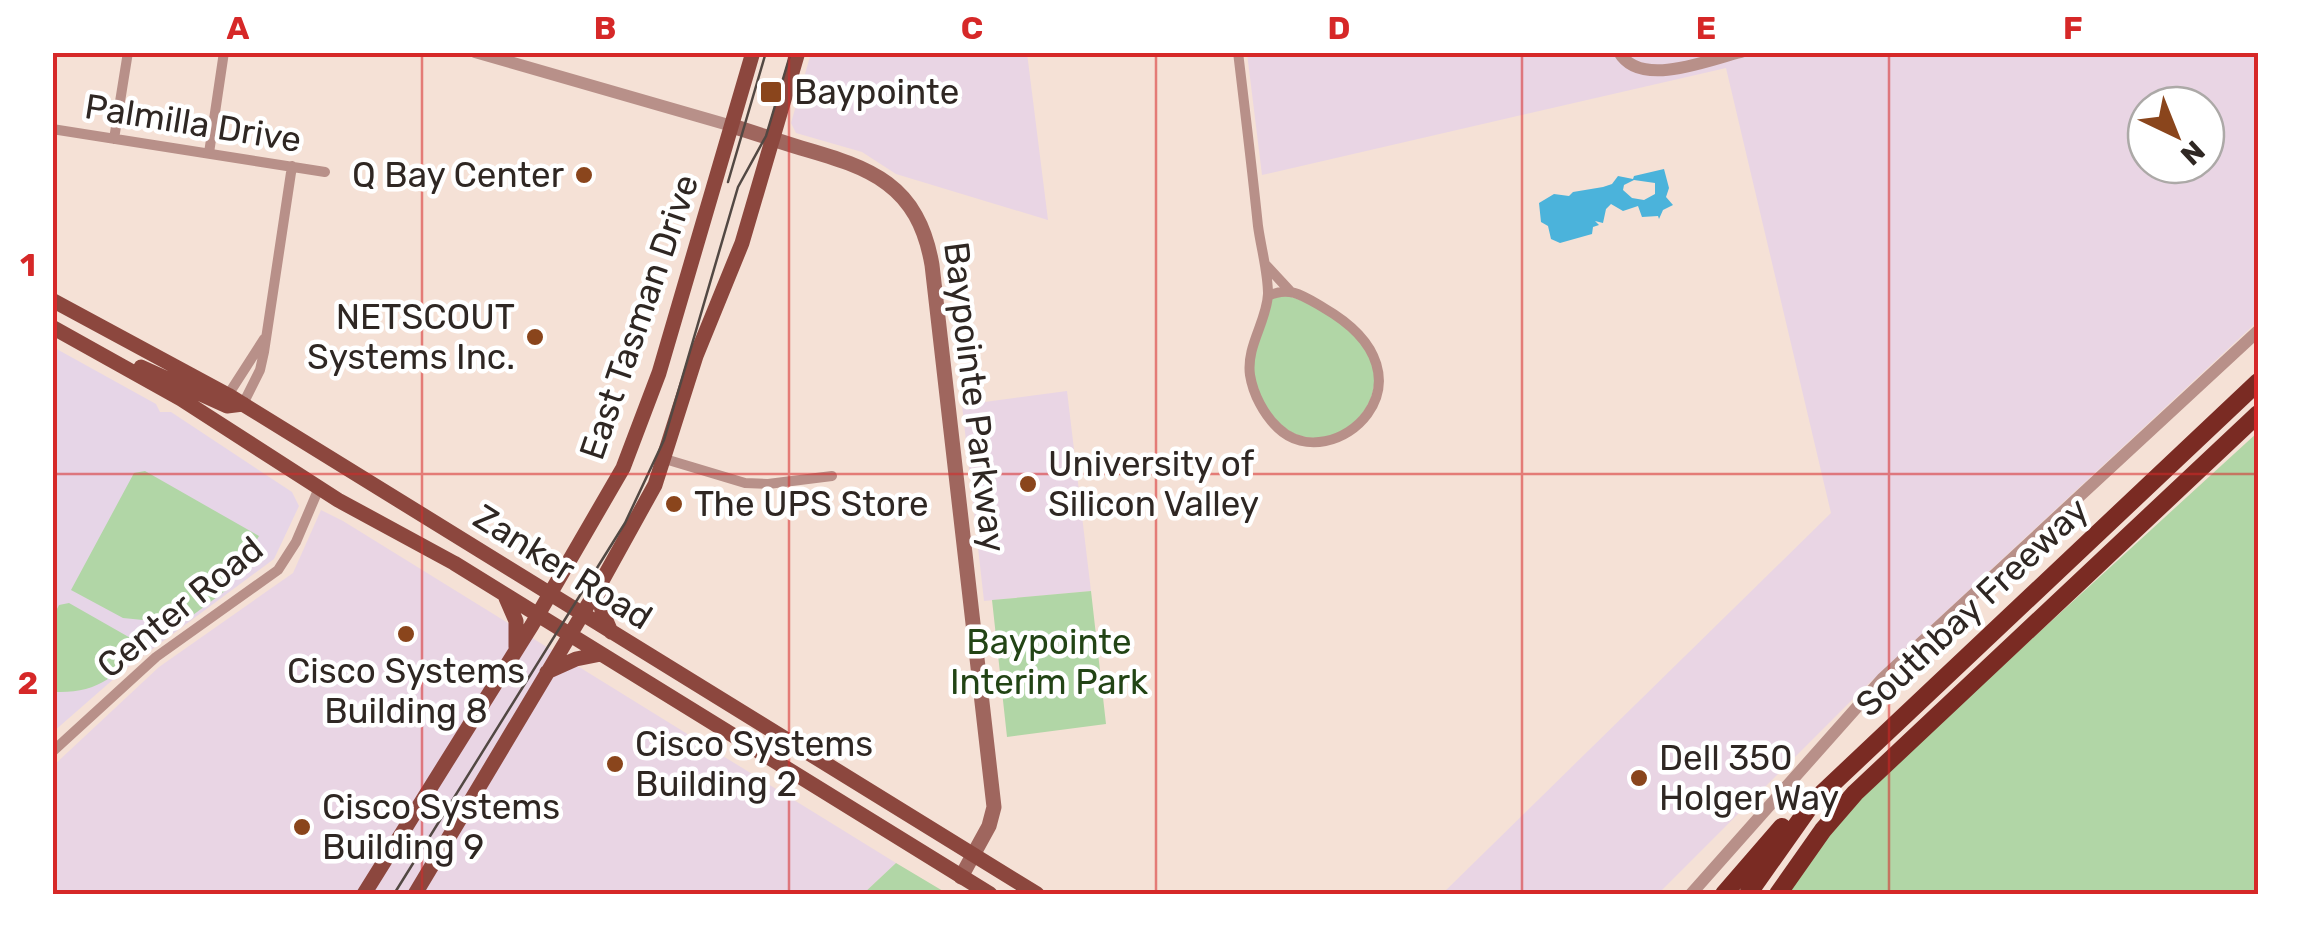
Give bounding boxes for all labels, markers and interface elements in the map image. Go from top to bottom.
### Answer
text: A [227,9,250,47]
text: B [594,9,616,47]
text: C [961,9,983,47]
text: D [1328,9,1350,47]
text: E [1696,9,1716,47]
text: F [2063,9,2083,47]
place label: Baypointe [794,71,959,113]
marker: Baypointe [758,79,784,105]
street label: Palmilla Drive [82,85,304,161]
north arrow [2126,85,2226,185]
text: N [2174,134,2211,172]
place label: Q Bay Center [352,154,564,196]
marker: Q Bay Center [573,164,595,186]
street label: East Tasman Drive [571,169,707,465]
street label: Baypointe Parkway [935,239,1015,555]
text: 1 [20,246,36,284]
place label: NETSCOUT Systems Inc. [307,296,515,378]
marker: NETSCOUT Systems Inc. [524,326,546,348]
place label: University of Silicon Valley [1048,443,1259,525]
marker: University of Silicon Valley [1017,473,1039,495]
place label: The UPS Store [694,483,929,525]
street label: Southbay Freeway [1847,489,2097,725]
marker: The UPS Store [663,493,685,515]
street label: Zanker Road [466,496,660,638]
street label: Center Road [89,527,271,687]
park label: Baypointe Interim Park [950,621,1148,703]
marker: Cisco Systems Building 8 [395,623,417,645]
place label: Cisco Systems Building 8 [287,650,525,732]
text: 2 [18,664,38,702]
place label: Cisco Systems Building 2 [635,723,873,805]
place label: Dell 350 Holger Way [1659,737,1839,819]
marker: Cisco Systems Building 2 [604,753,626,775]
marker: Dell 350 Holger Way [1628,767,1650,789]
place label: Cisco Systems Building 9 [322,786,560,868]
marker: Cisco Systems Building 9 [291,816,313,838]

